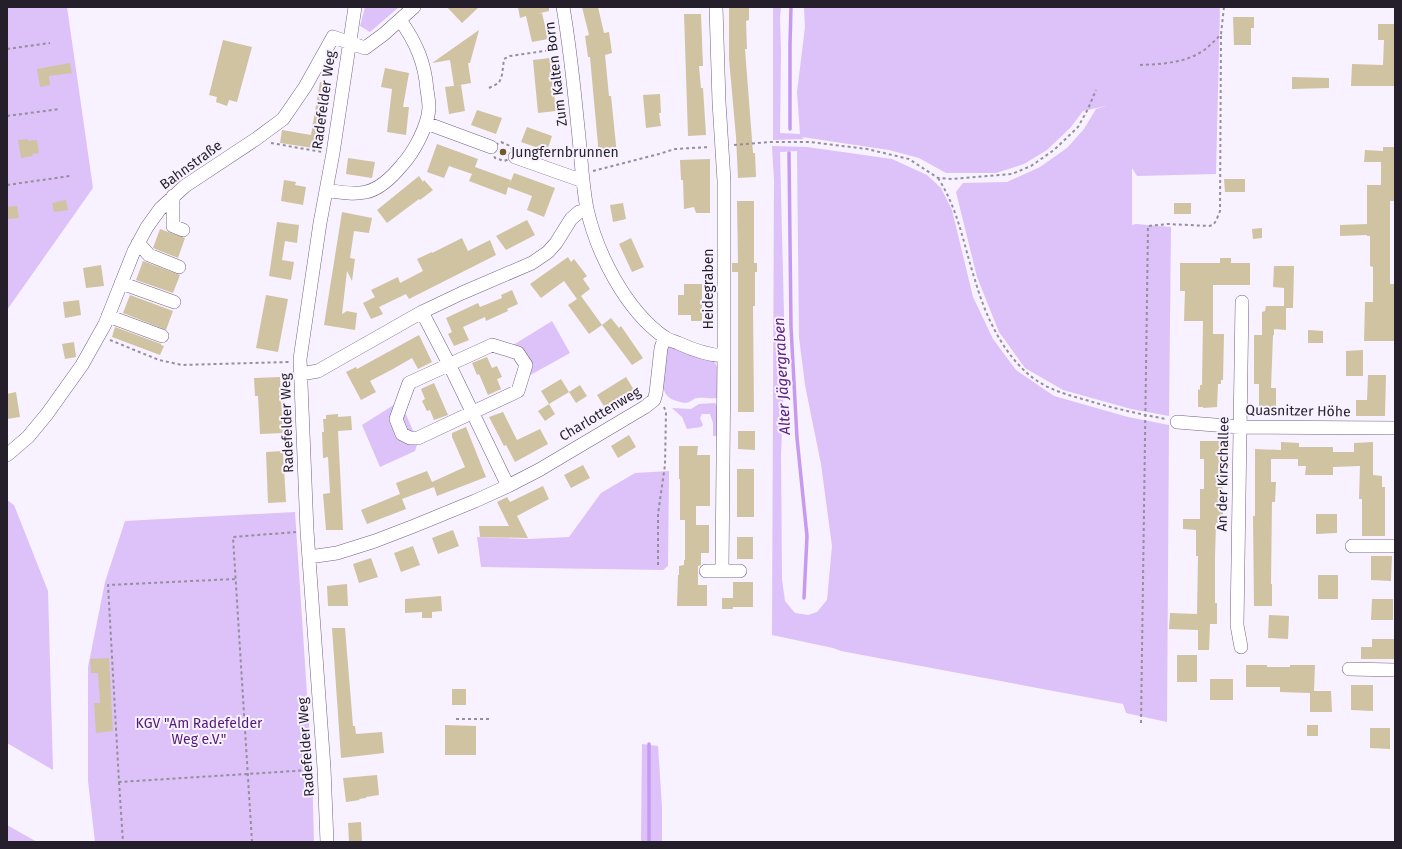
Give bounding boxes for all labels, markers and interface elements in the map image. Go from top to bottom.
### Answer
street label: Zum Kalten Born [541,21,571,127]
street label: Radefelder Weg [309,49,339,151]
street label: Bahnstraße [157,137,225,193]
place label: Jungfernbrunnen [511,144,619,161]
marker: Jungfernbrunnen [498,147,508,157]
street label: Heidegraben [700,248,717,330]
water label: Alter Jägergraben [770,317,794,436]
street label: Radefelder Weg [277,372,297,473]
street label: Charlottenweg [556,383,644,445]
street label: Quasnitzer Höhe [1245,402,1351,420]
street label: An der Kirschallee [1213,416,1233,532]
street label: Radefelder Weg [294,696,318,797]
park label: KGV "Am Radefelder Weg e.V." [136,715,263,748]

